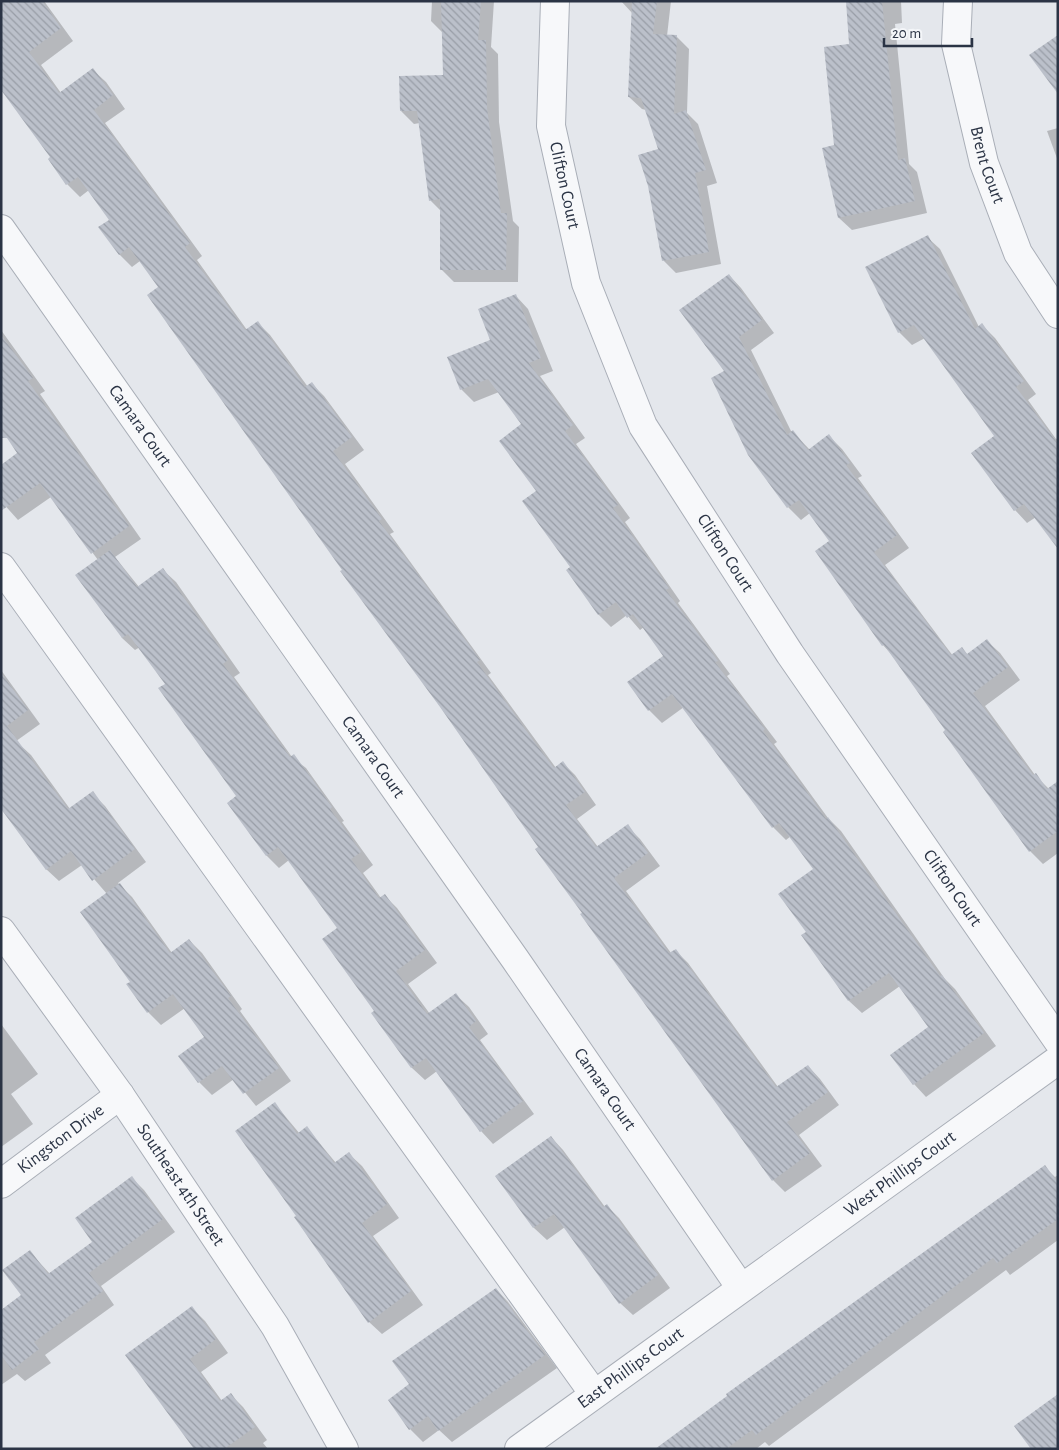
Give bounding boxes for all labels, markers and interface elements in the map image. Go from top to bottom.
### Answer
scale bar [884,15,972,47]
text: 20 m [892,26,921,41]
street label: Brent Court [967,125,1008,206]
street label: Clifton Court [546,140,583,231]
street label: Camara Court [105,382,175,470]
street label: Clifton Court [693,511,757,595]
street label: Camara Court [338,713,408,802]
street label: Clifton Court [920,847,985,930]
street label: Camara Court [570,1045,639,1134]
street label: Kingston Drive [14,1101,108,1177]
street label: Southeast 4th Street [133,1121,228,1249]
street label: West Phillips Court [841,1128,959,1220]
street label: East Phillips Court [575,1324,687,1412]

